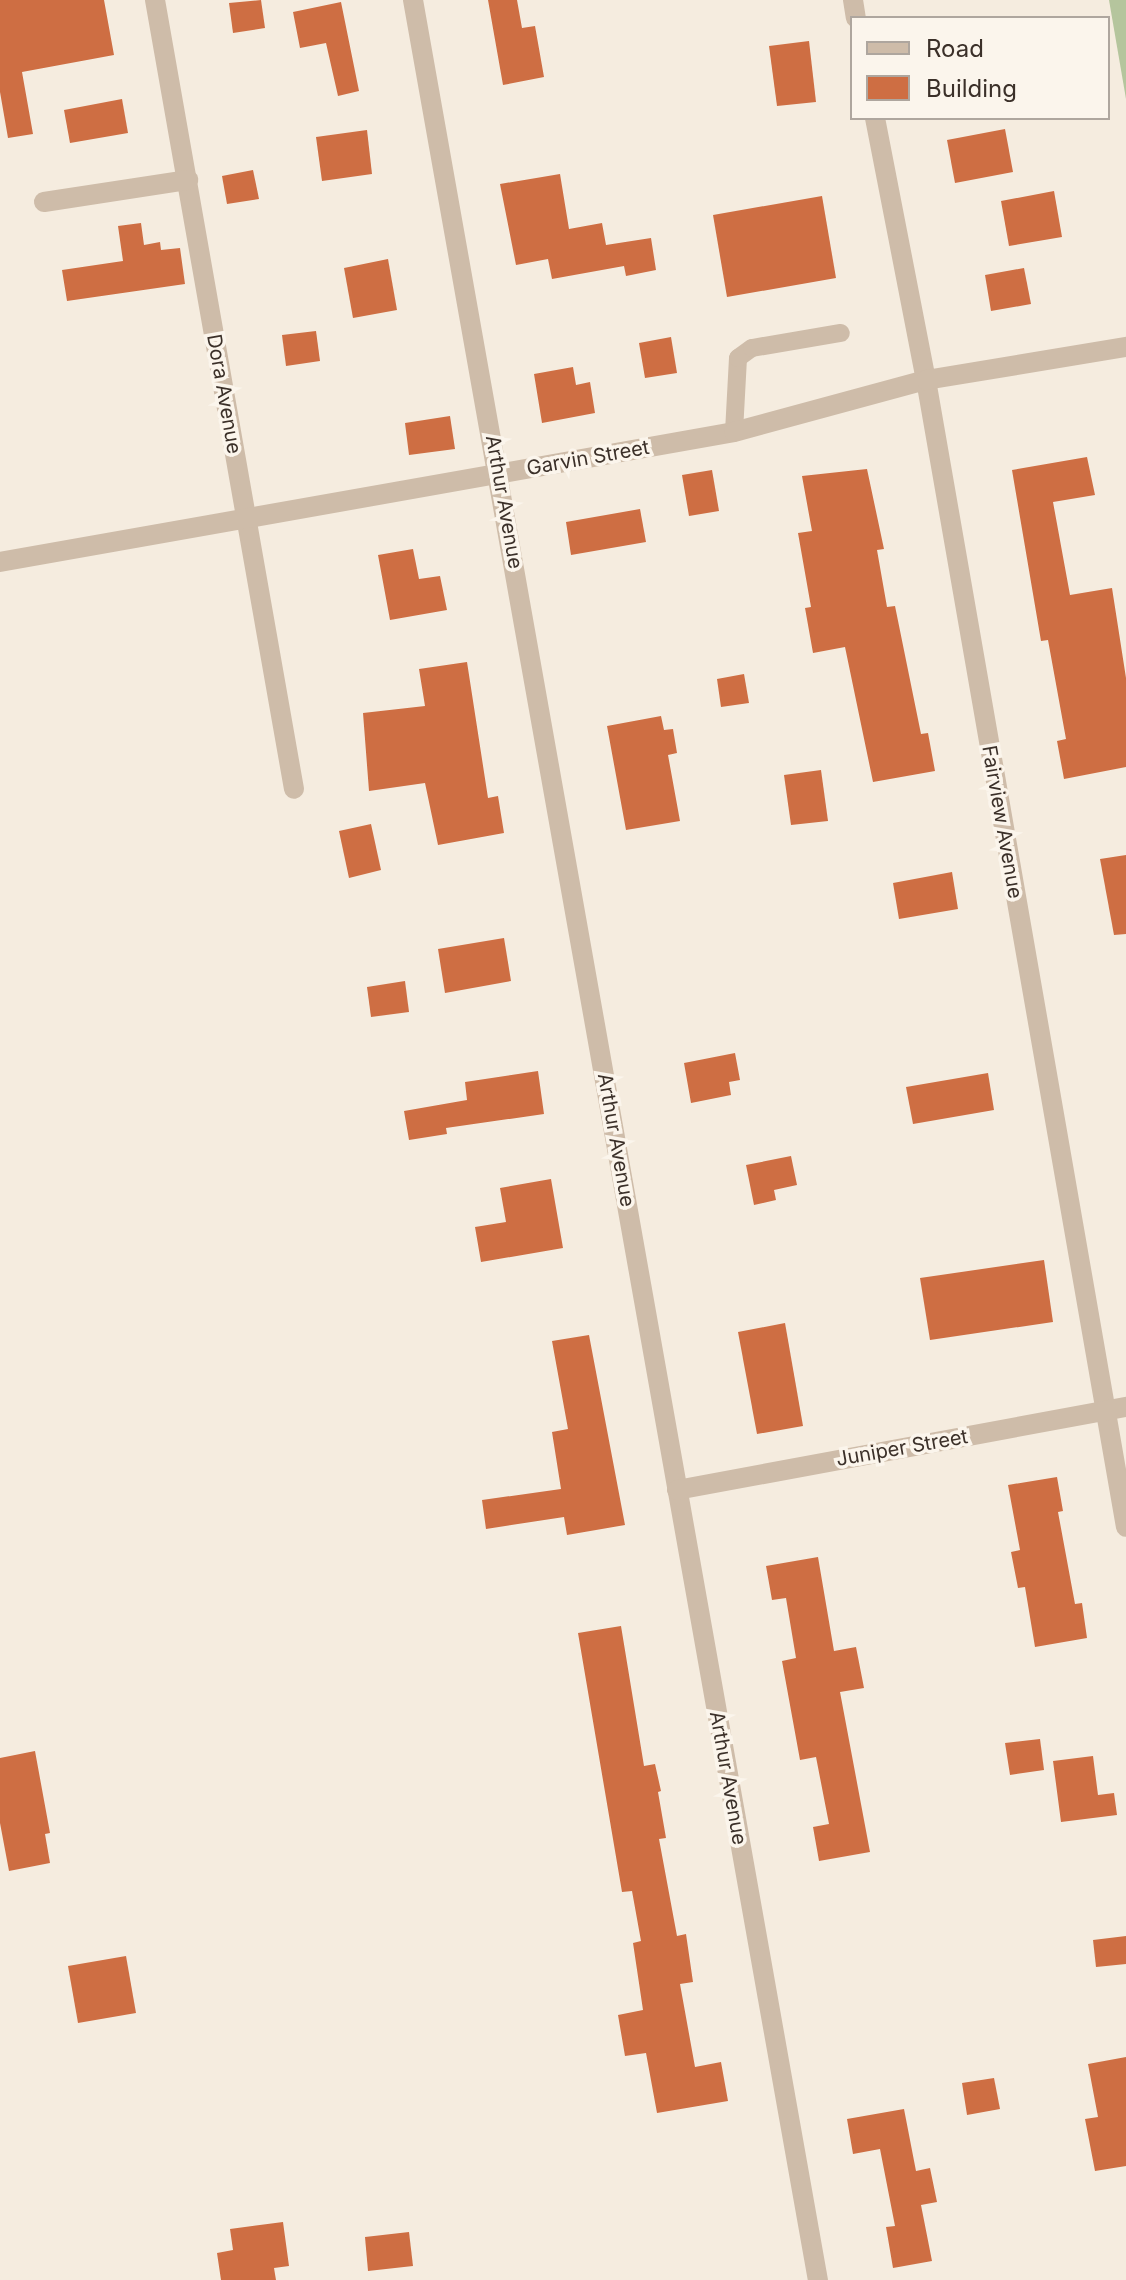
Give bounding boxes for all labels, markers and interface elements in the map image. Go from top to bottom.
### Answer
legend [850,16,1110,120]
text: Road [926,34,984,63]
text: Building [926,74,1017,103]
street label: Dora Avenue [202,332,246,456]
street label: Arthur Avenue [480,433,528,571]
street label: Garvin Street [525,435,651,481]
street label: Fairview Avenue [977,744,1027,900]
street label: Arthur Avenue [592,1071,640,1209]
street label: Juniper Street [834,1425,970,1471]
street label: Arthur Avenue [704,1709,752,1847]

